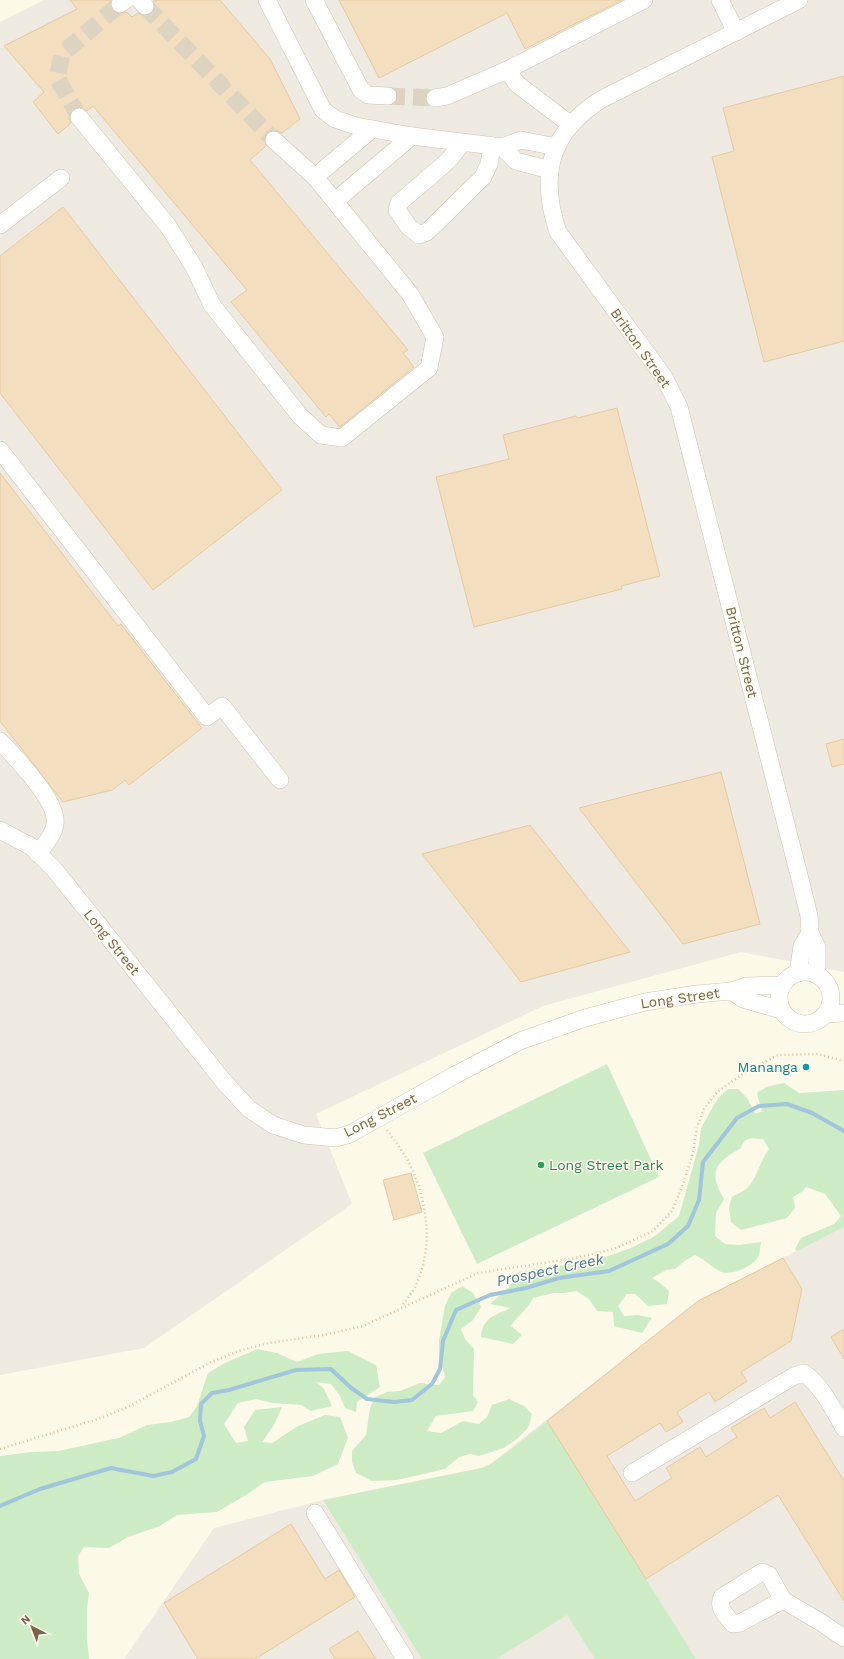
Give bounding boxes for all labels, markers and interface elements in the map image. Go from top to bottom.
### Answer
street label: Britton Street [608,305,674,391]
street label: Britton Street [723,605,761,699]
street label: Long Street [81,906,143,978]
street label: Long Street [639,985,721,1011]
place label: Mananga [738,1059,798,1075]
marker: Mananga [801,1062,811,1072]
street label: Long Street [341,1090,419,1140]
place label: Long Street Park [549,1157,664,1173]
marker: Long Street Park [536,1160,546,1170]
water label: Prospect Creek [495,1250,606,1290]
north arrow [12,1607,52,1647]
text: N [18,1612,33,1627]

